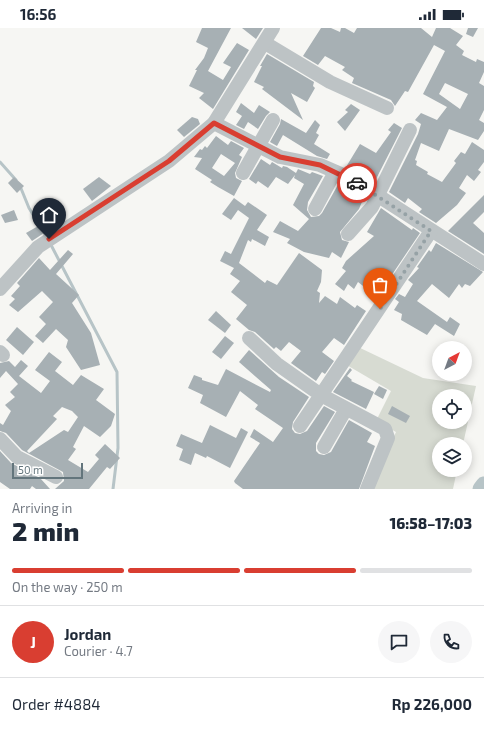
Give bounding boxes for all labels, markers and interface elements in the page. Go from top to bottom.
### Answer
text: 16:56 [20,5,56,23]
courier [337,163,377,203]
icon: car [346,172,368,194]
pin [32,198,66,239]
icon: home [38,204,60,226]
pin [363,268,397,309]
icon: bag [369,274,391,296]
north arrow [432,341,472,381]
map controls [432,341,472,477]
button: locate [432,389,472,429]
button: layers [432,437,472,477]
scale bar [12,461,83,480]
text: 50 m [18,463,43,476]
text: Arriving in [12,500,72,516]
text: 16:58–17:03 [390,514,472,532]
text: 2 min [12,515,79,546]
text: On the way · 250 m [12,579,123,595]
button: chat [378,621,420,663]
button: phone [430,621,472,663]
text: Jordan [64,625,111,643]
text: J [30,633,36,651]
text: Courier · 4.7 [64,643,133,659]
text: Order #4884 [12,695,101,713]
text: Rp 226,000 [392,695,472,713]

